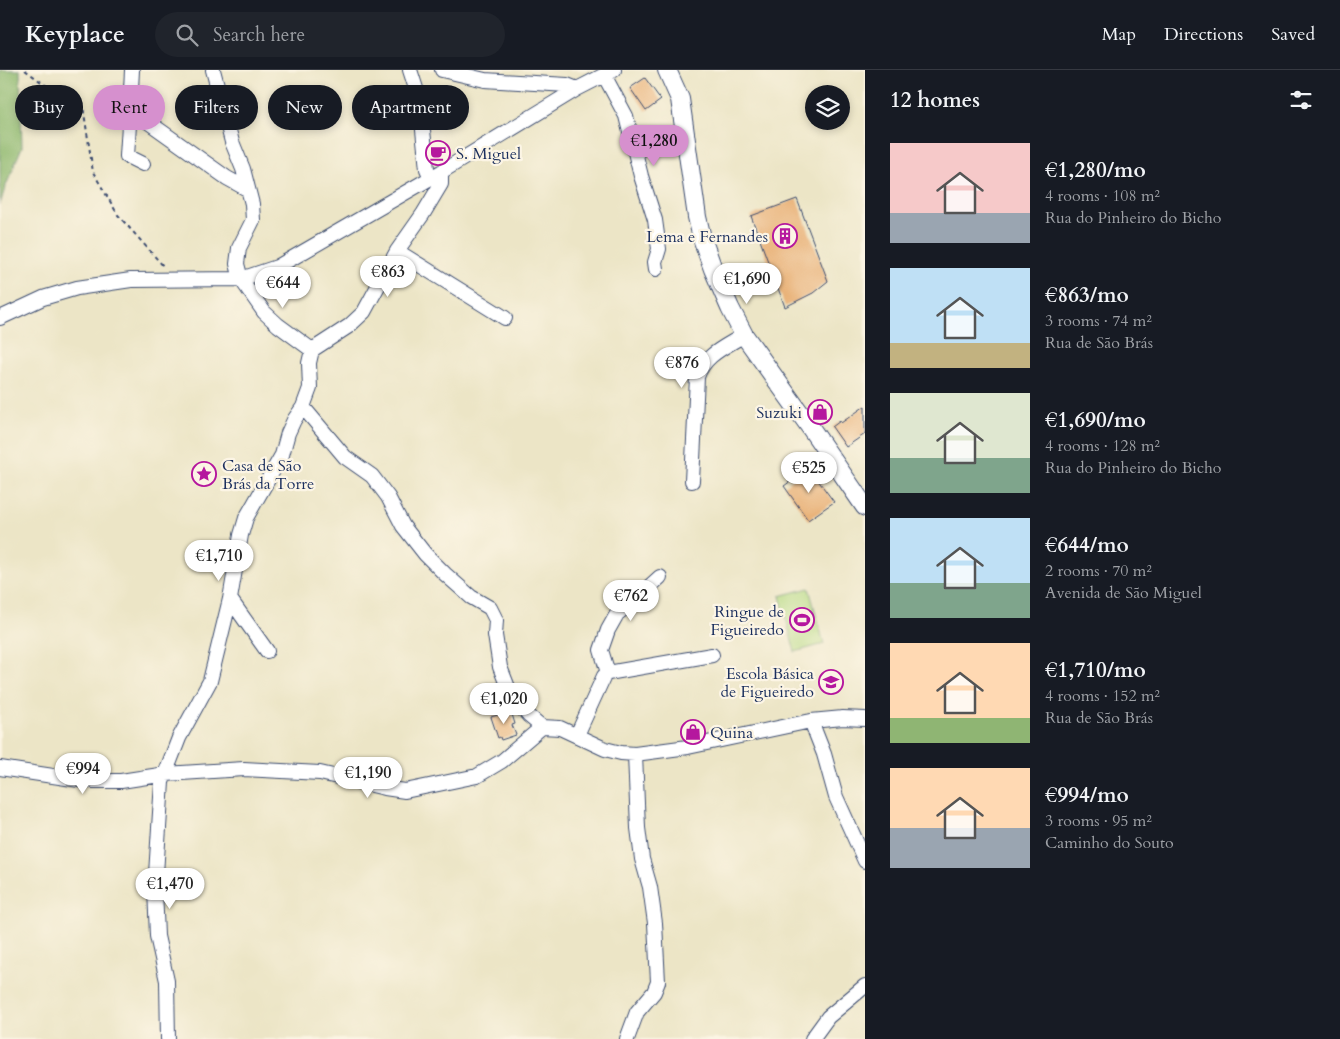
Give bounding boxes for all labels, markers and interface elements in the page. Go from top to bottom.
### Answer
search box [155,12,505,57]
text: Keyplace [25,18,125,51]
icon: search [173,21,201,49]
text: Search here [213,22,305,48]
text: Map [1102,22,1136,47]
text: Directions [1164,22,1243,47]
text: Saved [1271,22,1315,47]
chip: Buy [15,85,83,130]
chip: Rent [93,85,165,130]
chip: Filters [175,85,258,130]
chip: New [268,85,342,130]
chip: Apartment [352,85,469,130]
map controls [805,85,850,130]
button: layers [805,85,850,130]
text: 12 homes [890,86,980,115]
icon: filters [1287,86,1315,114]
pin: €1,280 [613,124,695,167]
text: €1,280 [631,130,678,152]
cafe icon: S. Miguel [425,140,451,166]
place label: S. Miguel [456,143,521,165]
text: €1,280/mo [1045,156,1146,185]
icon: home [930,163,990,223]
text: 4 rooms · 108 m² [1045,185,1160,207]
text: Rua do Pinheiro do Bicho [1045,207,1221,229]
building icon: Lema e Fernandes [772,223,798,249]
place label: Lema e Fernandes [646,226,768,248]
pin: €863 [358,256,418,298]
text: €863 [371,261,405,283]
pin: €1,690 [706,262,788,305]
pin: €644 [253,266,313,309]
text: €1,690 [724,268,771,290]
text: €644 [266,272,300,294]
text: €863/mo [1045,281,1129,310]
icon: home [930,288,990,348]
text: 3 rooms · 74 m² [1045,310,1152,332]
text: Rua de São Brás [1045,332,1153,354]
pin: €876 [652,346,712,389]
text: €876 [665,352,699,374]
shop icon: Suzuki [807,399,833,425]
place label: Suzuki [756,402,802,424]
text: €1,690/mo [1045,406,1146,435]
icon: home [930,413,990,473]
text: 4 rooms · 128 m² [1045,435,1160,457]
pin: €525 [779,452,839,494]
place label: Casa de São Brás da Torre [222,455,314,495]
text: €525 [792,457,826,479]
text: Rua do Pinheiro do Bicho [1045,457,1221,479]
place icon: Casa de São Brás da Torre [191,461,217,487]
text: €644/mo [1045,531,1129,560]
icon: home [930,538,990,598]
pin: €1,710 [178,540,260,582]
text: €1,710 [196,545,243,567]
text: 2 rooms · 70 m² [1045,560,1152,582]
pin: €762 [601,580,661,622]
text: Avenida de São Miguel [1045,582,1202,604]
text: €762 [614,585,648,607]
place label: Ringue de Figueiredo [711,601,784,641]
sports icon: Ringue de Figueiredo [789,607,815,633]
text: €1,710/mo [1045,656,1146,685]
place label: Escola Básica de Figueiredo [721,663,814,703]
icon: home [930,663,990,723]
school or university icon: Escola Básica de Figueiredo [818,669,844,695]
pin: €1,020 [463,682,545,725]
text: 4 rooms · 152 m² [1045,685,1160,707]
text: €1,020 [481,688,528,710]
text: Rua de São Brás [1045,707,1153,729]
shop icon: Quina [680,719,706,745]
place label: Quina [710,722,753,744]
pin: €994 [53,752,113,795]
pin: €1,190 [327,756,409,799]
text: €994 [66,758,100,780]
text: €1,190 [345,762,392,784]
text: €994/mo [1045,781,1129,810]
icon: home [930,788,990,848]
text: 3 rooms · 95 m² [1045,810,1152,832]
text: Caminho do Souto [1045,832,1174,854]
pin: €1,470 [129,868,211,910]
text: €1,470 [147,873,194,895]

